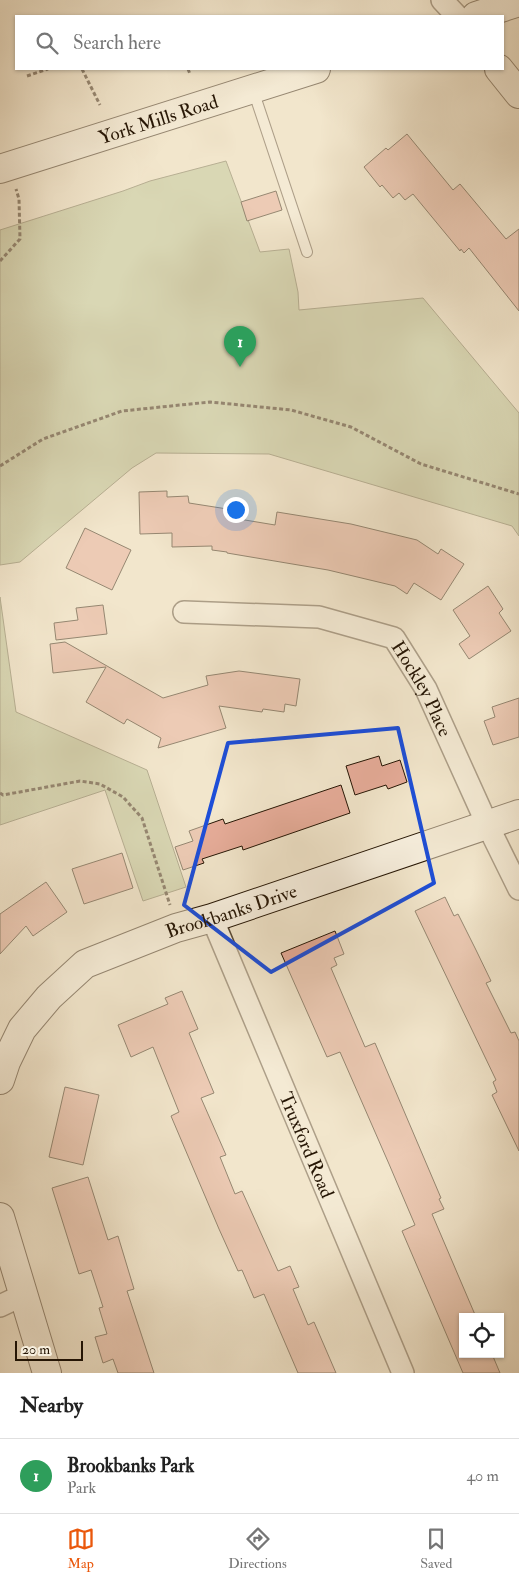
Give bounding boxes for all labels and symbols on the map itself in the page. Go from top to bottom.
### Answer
street label: York Mills Road [96,90,222,150]
pin: 1 [224,326,256,367]
your location [223,497,249,523]
street label: Hockley Place [386,636,457,741]
street label: Brookbanks Drive [162,879,300,944]
street label: Truxford Road [273,1089,339,1202]
scale bar [15,1338,82,1361]

